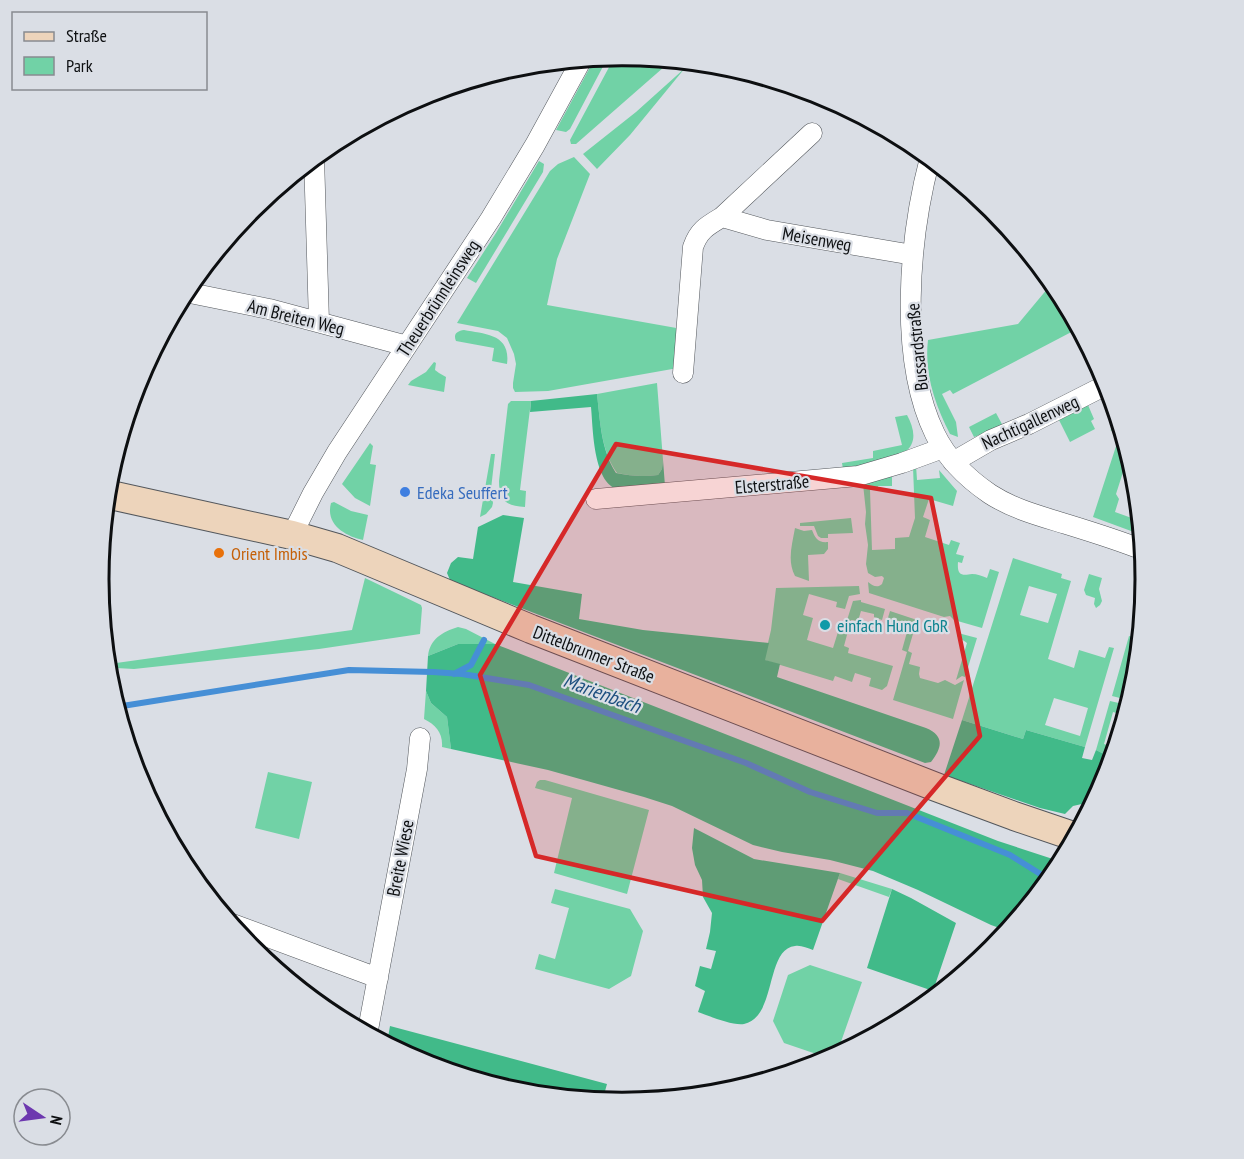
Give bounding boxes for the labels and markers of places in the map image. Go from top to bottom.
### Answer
place label: Edeka Seuffert [417,481,508,504]
marker: Edeka Seuffert [398,485,412,499]
place label: Orient Imbis [231,542,308,565]
marker: Orient Imbis [212,546,226,560]
place label: einfach Hund GbR [837,614,949,637]
marker: einfach Hund GbR [818,618,832,632]

